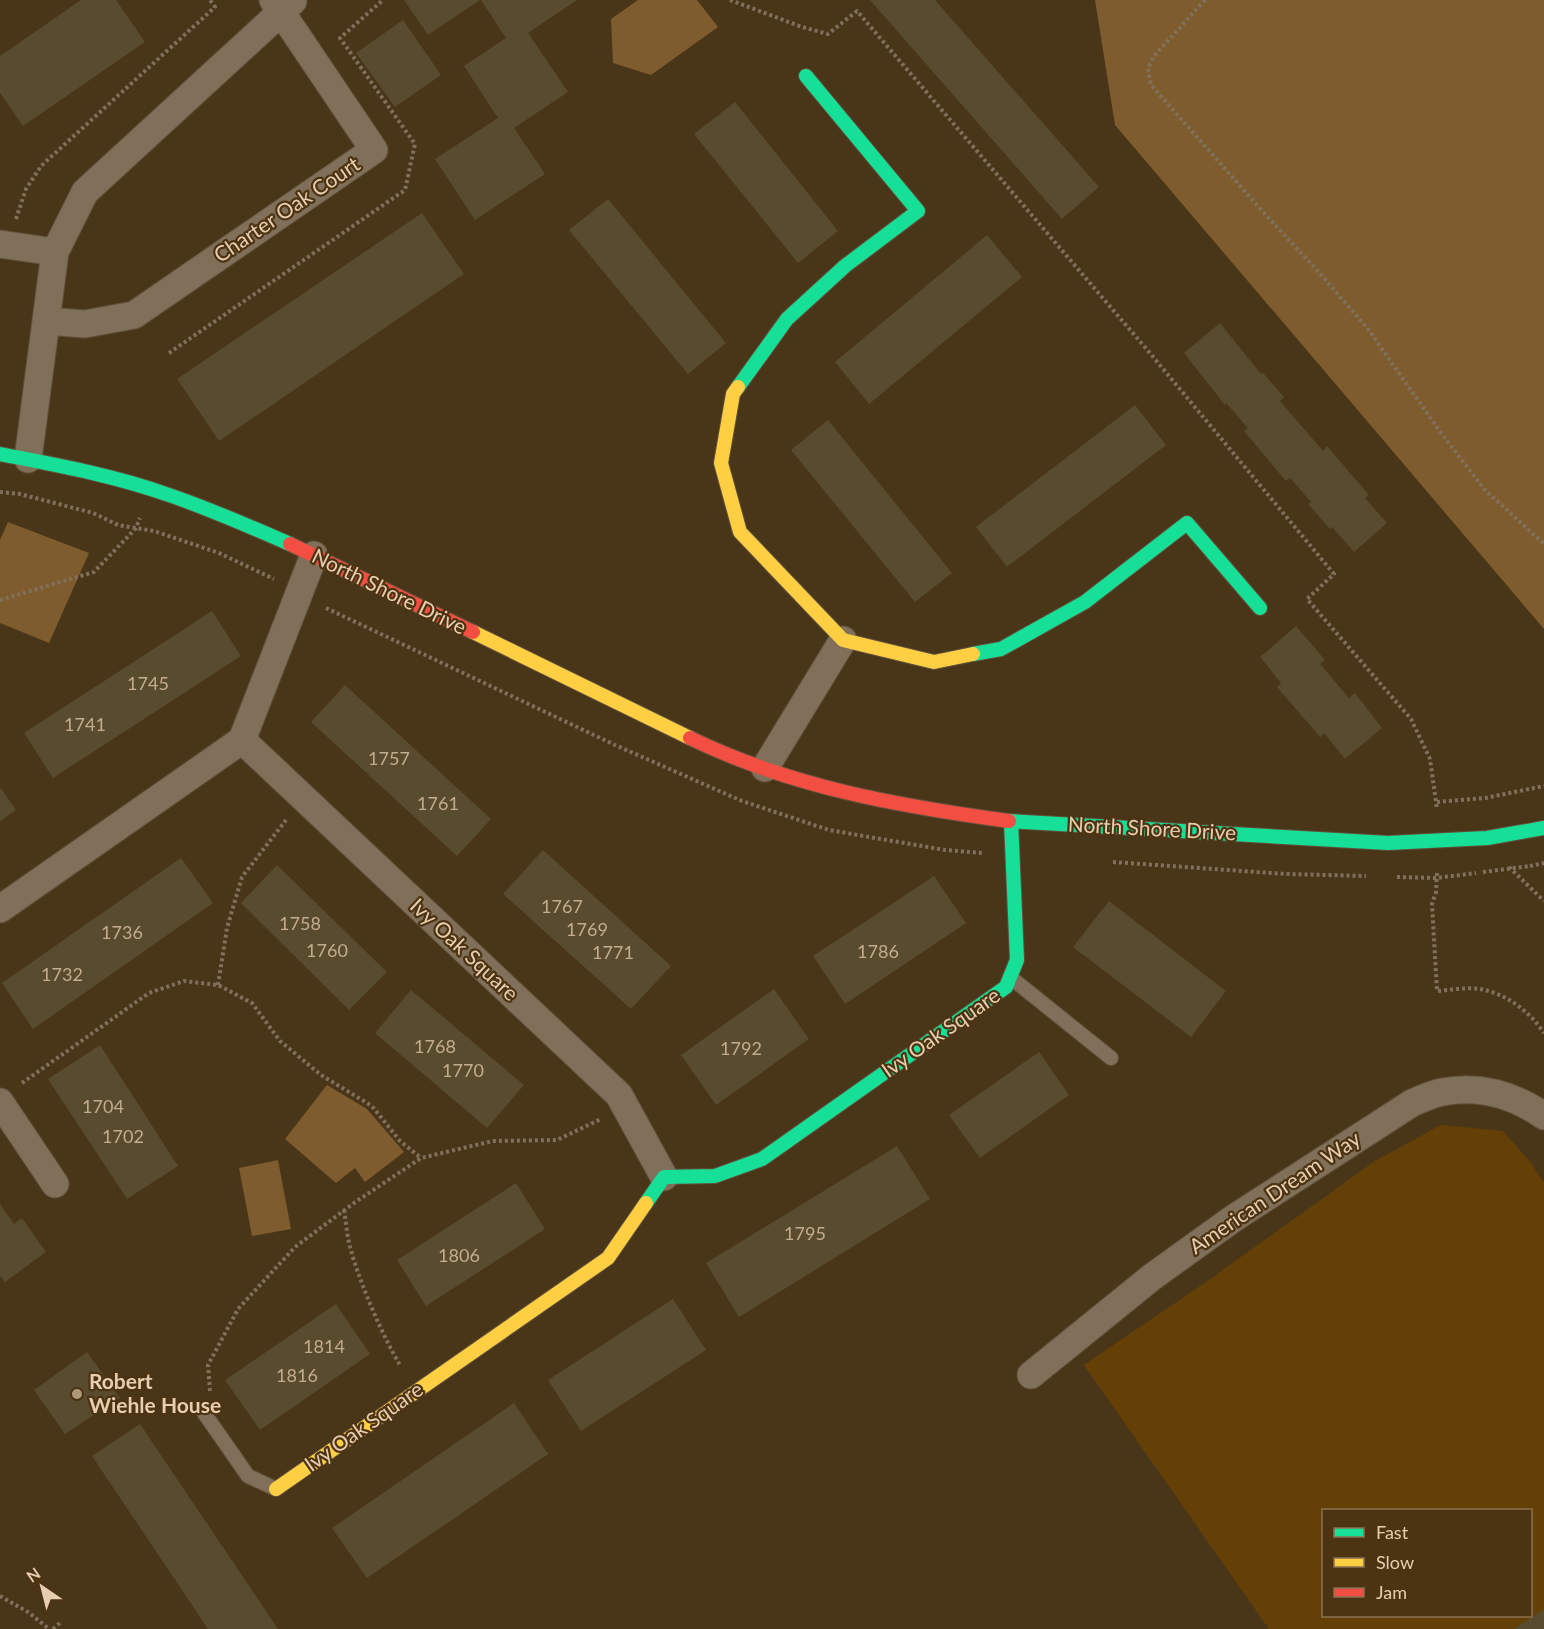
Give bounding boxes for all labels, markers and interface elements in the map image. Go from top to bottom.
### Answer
street label: Charter Oak Court [208,150,364,267]
street label: North Shore Drive [308,542,471,639]
house number: 1745 [127,672,169,694]
house number: 1741 [64,713,106,735]
house number: 1757 [368,747,410,769]
house number: 1761 [417,792,459,814]
street label: North Shore Drive [1067,811,1237,844]
street label: Ivy Oak Square [406,892,524,1005]
house number: 1767 [541,895,583,917]
house number: 1758 [279,912,321,934]
house number: 1769 [566,918,608,940]
house number: 1736 [101,921,143,943]
house number: 1760 [306,939,348,961]
house number: 1786 [857,940,899,962]
house number: 1771 [592,941,634,963]
house number: 1732 [41,963,83,985]
street label: Ivy Oak Square [876,982,1004,1082]
house number: 1768 [414,1035,456,1057]
house number: 1792 [720,1037,762,1059]
house number: 1770 [442,1059,484,1081]
house number: 1704 [82,1095,124,1117]
house number: 1702 [102,1125,144,1147]
street label: American Dream Way [1184,1125,1365,1258]
house number: 1795 [784,1222,826,1244]
house number: 1806 [438,1244,480,1266]
house number: 1814 [303,1335,345,1357]
house number: 1816 [276,1364,318,1386]
place label: Robert Wiehle House [89,1368,221,1417]
street label: Ivy Oak Square [299,1376,427,1476]
marker: Robert Wiehle House [70,1387,84,1401]
legend [1322,1509,1532,1617]
text: Fast [1376,1521,1409,1543]
text: Slow [1376,1551,1414,1573]
north arrow [12,1557,72,1617]
text: N [23,1563,44,1586]
text: Jam [1376,1581,1407,1603]

